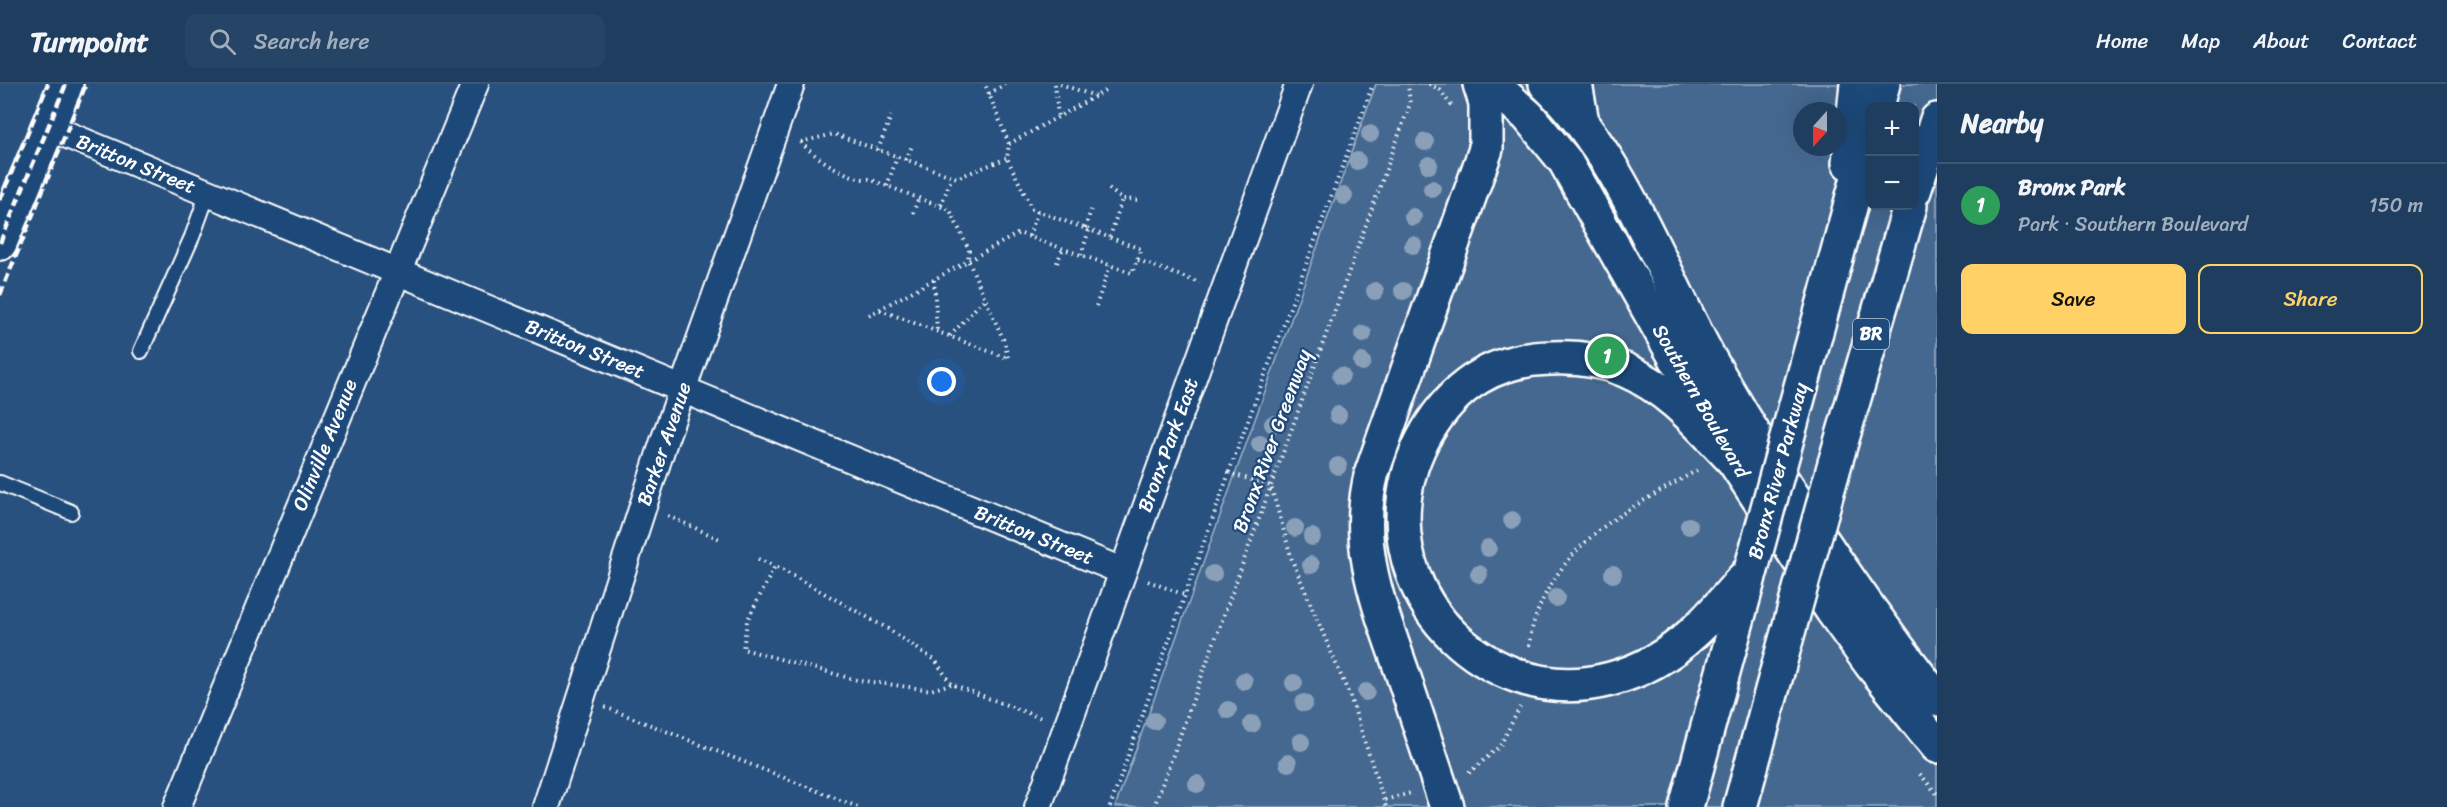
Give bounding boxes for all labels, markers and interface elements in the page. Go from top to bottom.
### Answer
search box [185,14,605,68]
text: Turnpoint [30,17,149,66]
text: Search here [254,22,370,61]
text: Home [2096,22,2148,60]
text: Map [2181,22,2220,60]
text: About [2253,22,2310,60]
text: Contact [2343,22,2417,60]
icon: search [206,25,239,58]
text: Nearby [1961,100,2043,146]
north arrow [1793,102,1847,156]
map controls [1865,102,1919,210]
button: + [1865,102,1919,156]
street label: Britton Street [71,124,201,204]
button: − [1865,156,1919,210]
text: Bronx Park [2018,168,2126,207]
text: 1 [1976,188,1985,223]
text: 150 m [2369,188,2423,223]
text: Park · Southern Boulevard [2018,207,2248,242]
button: Save [1961,264,2186,334]
button: Share [2198,264,2423,334]
street label: Britton Street [520,309,650,389]
street label: Southern Boulevard [1642,317,1760,486]
road number: BR [1853,319,1889,349]
pin: 1 [1588,334,1626,378]
street label: Bronx River Greenway [1223,343,1322,538]
your location [927,367,956,396]
street label: Bronx Park East [1127,372,1209,517]
street label: Olinville Avenue [283,373,368,516]
street label: Barker Avenue [626,377,702,511]
street label: Bronx River Parkway [1738,378,1819,563]
street label: Britton Street [969,495,1099,575]

